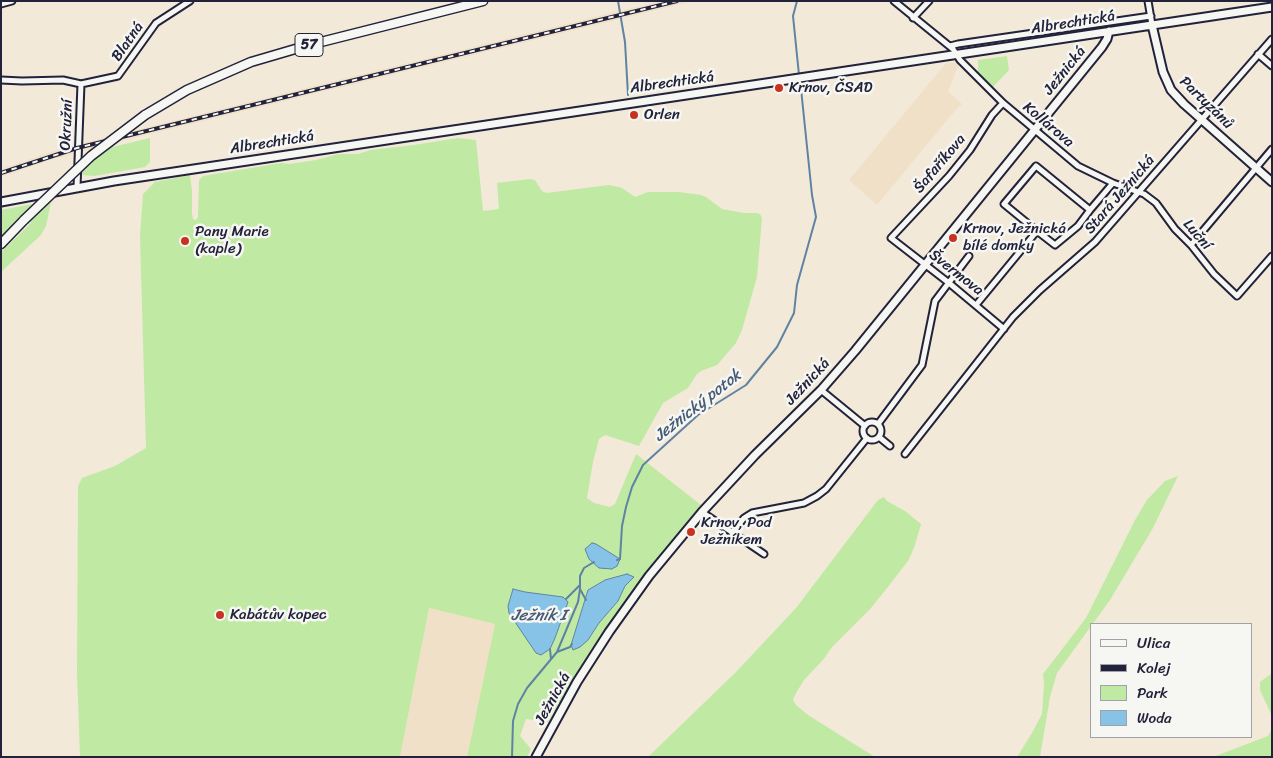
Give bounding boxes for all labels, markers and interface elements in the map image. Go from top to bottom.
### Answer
street label: Albrechtická [1030,8,1116,38]
street label: Blatná [108,19,148,65]
road number: 57 [295,34,323,56]
street label: Ježnická [1040,43,1090,99]
street label: Albrechtická [629,68,715,98]
street label: Partyzánů [1175,73,1237,133]
place label: Krnov, ČSAD [789,79,872,97]
marker: Krnov, ČSAD [773,82,785,94]
street label: Kollárova [1019,98,1077,152]
street label: Okružní [57,99,77,151]
place label: Orlen [644,106,680,124]
marker: Orlen [628,109,640,121]
street label: Albrechtická [229,128,315,158]
street label: Šafaříkova [910,131,970,197]
street label: Stará Ježnická [1081,152,1159,238]
street label: Luční [1179,216,1215,254]
place label: Krnov, Ježnická bílé domky [963,220,1066,255]
place label: Pany Marie (kaple) [195,223,269,258]
marker: Krnov, Ježnická bílé domky [947,232,959,244]
marker: Pany Marie (kaple) [179,235,191,247]
street label: Švermova [925,246,987,300]
street label: Ježnická [782,355,834,409]
water label: Ježnický potok [651,366,745,446]
place label: Krnov, Pod Ježníkem [701,514,772,549]
marker: Krnov, Pod Ježníkem [685,526,697,538]
place label: Kabátův kopec [230,606,327,624]
water label: Ježník I [511,606,567,626]
marker: Kabátův kopec [214,609,226,621]
legend [1090,623,1253,738]
text: Ulica [1137,630,1170,656]
text: Kolej [1137,655,1171,681]
street label: Ježnická [531,670,575,728]
text: Park [1137,680,1168,706]
text: Woda [1137,705,1172,731]

